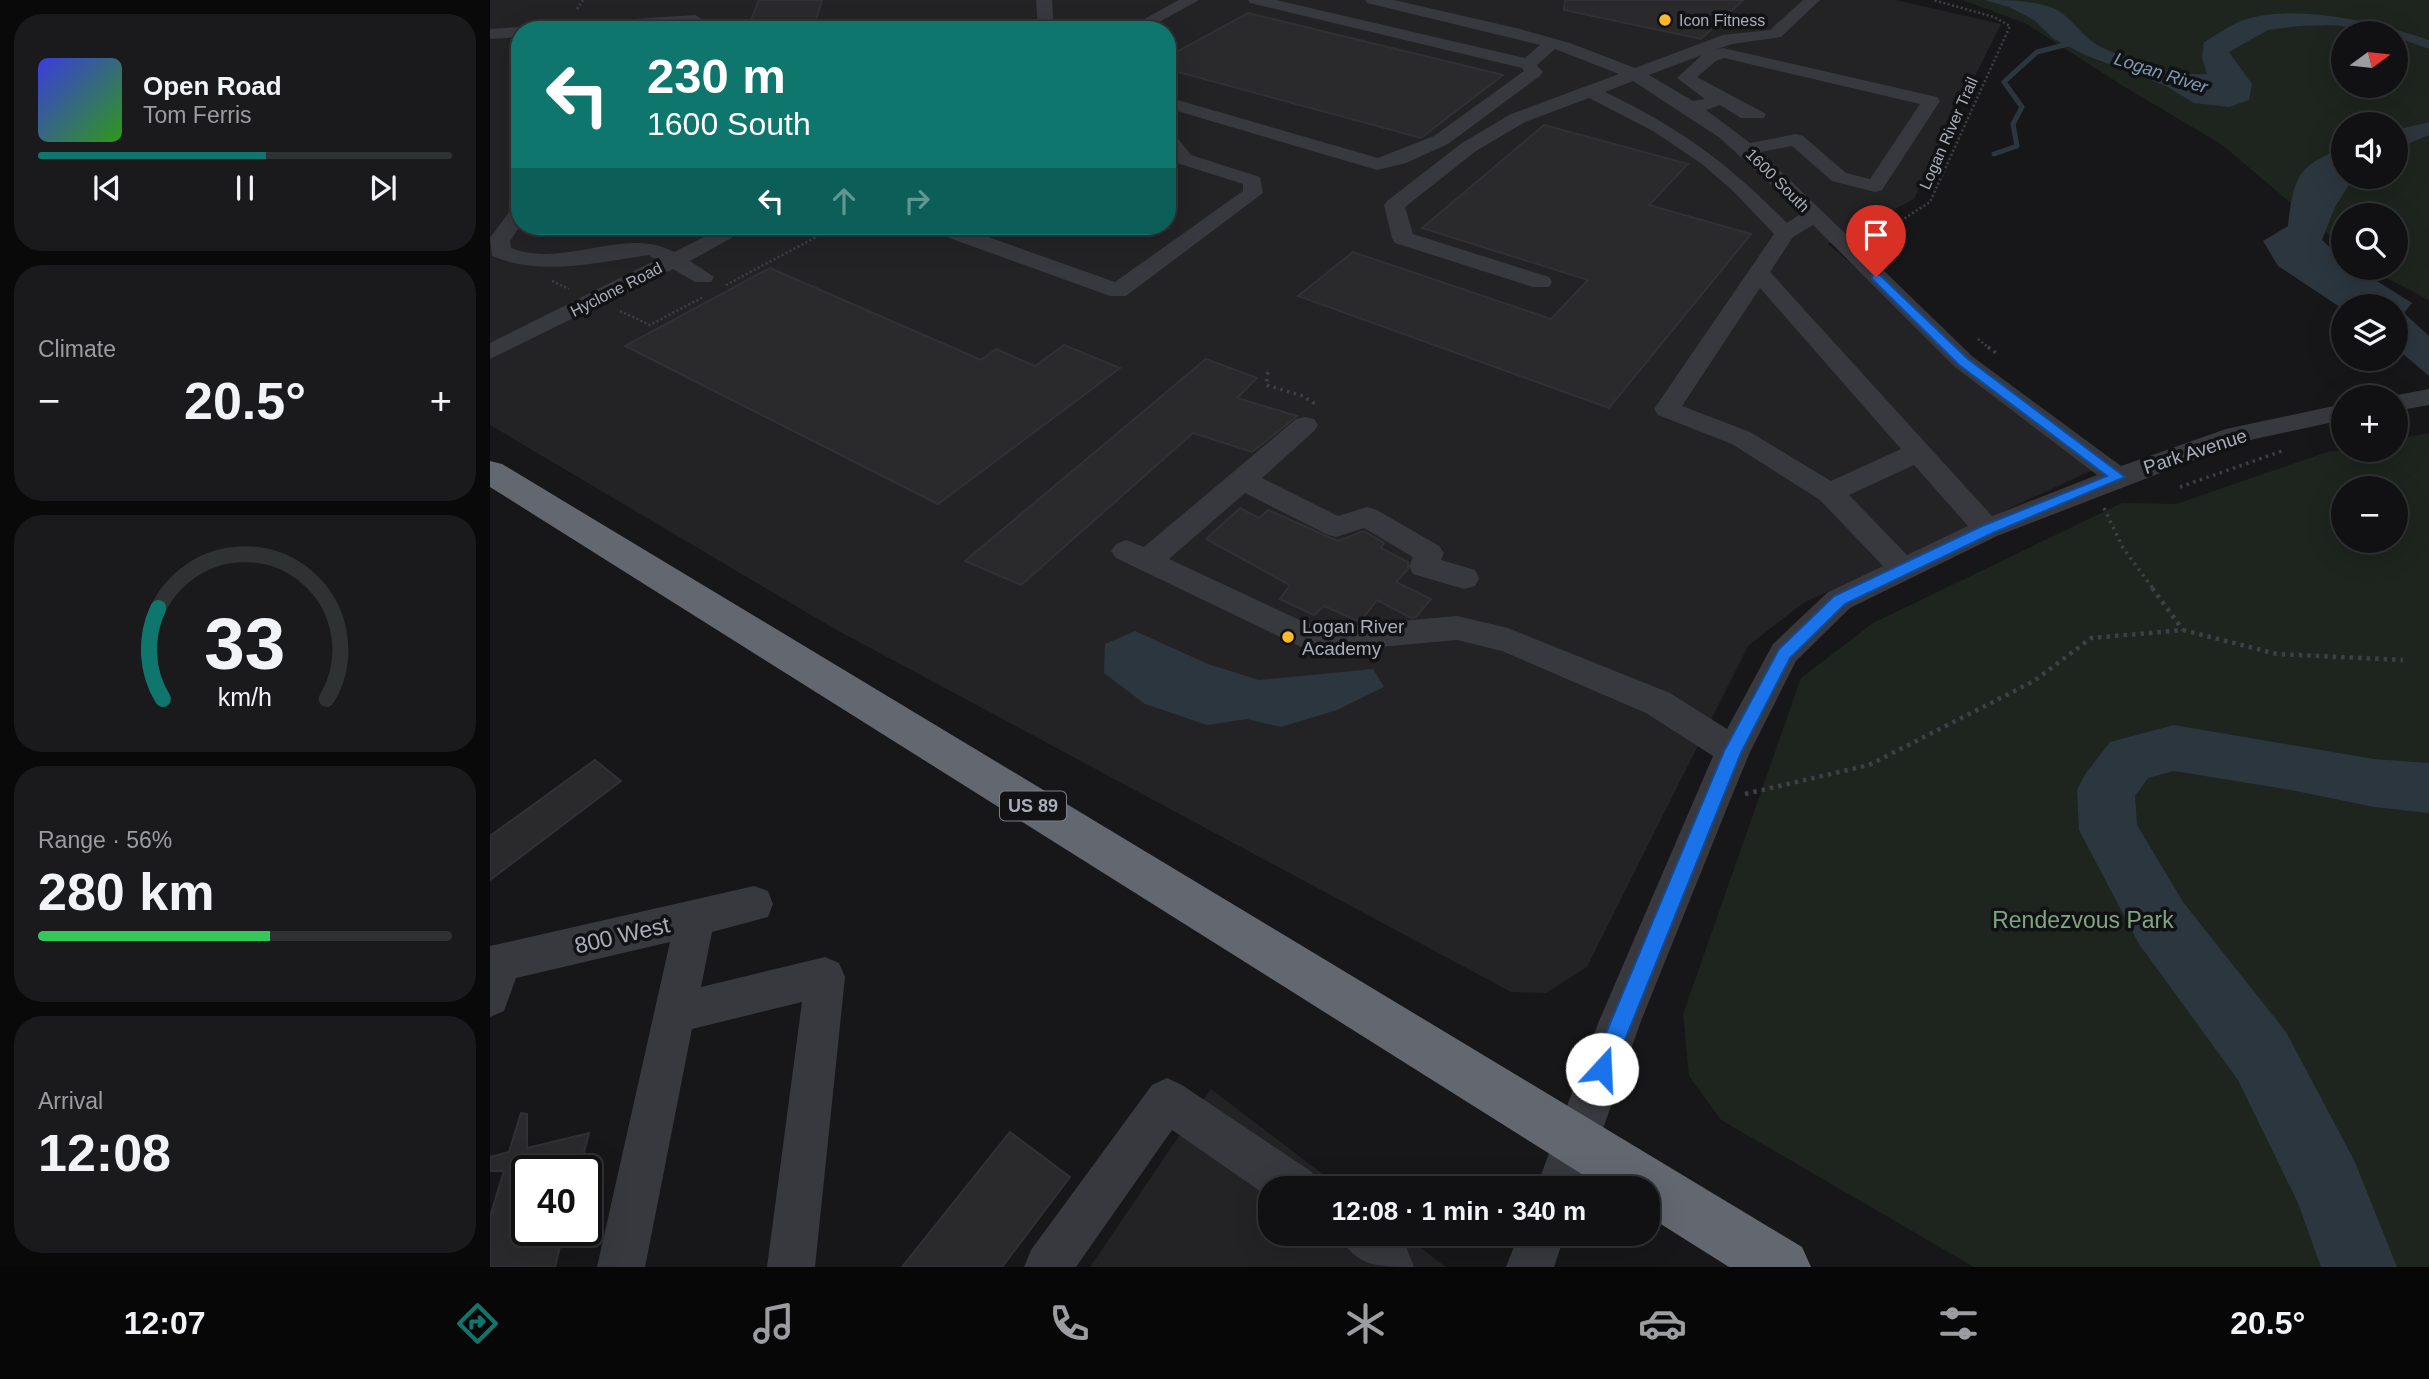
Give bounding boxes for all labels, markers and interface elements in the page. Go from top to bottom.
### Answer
marker: Icon Fitness [1657,12,1673,28]
place label: Icon Fitness [1679,12,1765,29]
north arrow [2331,21,2408,98]
map controls [2331,21,2408,553]
water label: Logan River [2112,48,2211,98]
icon: left [532,49,623,140]
text: 230 m [647,49,786,103]
text: Open Road [143,71,282,101]
street label: Logan River Trail [1916,74,1981,192]
text: Tom Ferris [143,102,252,128]
text: 1600 South [647,106,811,142]
button: sound [2331,112,2408,189]
street label: 1600 South [1743,145,1813,215]
icon: previous [88,169,126,207]
icon: pause [226,169,264,207]
icon: next [364,169,402,207]
icon: left [752,182,790,220]
icon: ahead [825,182,863,220]
icon: right [898,182,936,220]
button: search [2331,203,2408,280]
pin [1846,205,1906,277]
icon: arrive [1857,216,1895,254]
street label: Hyclone Road [568,259,665,320]
button: layers [2331,294,2408,371]
text: Climate [38,336,116,362]
text: 20.5° [184,372,306,430]
text: − [38,380,60,422]
text: + [430,380,452,422]
button: + [2331,385,2408,462]
street label: Park Avenue [2141,425,2249,478]
button: − [2331,476,2408,553]
text: 33 [205,604,285,685]
place label: Logan River Academy [1302,616,1405,659]
marker: Logan River Academy [1280,629,1296,645]
text: km/h [218,683,272,711]
road number: US 89 [1000,792,1066,820]
text: Range · 56% [38,827,172,853]
text: 280 km [38,863,214,921]
park label: Rendezvous Park [1992,907,2174,933]
street label: 800 West [572,911,673,959]
position arrow [1565,1032,1639,1106]
text: Arrival [38,1088,103,1114]
text: 12:08 [38,1124,171,1182]
speed limit sign: 40 [511,1155,602,1246]
text: 12:08 · 1 min · 340 m [1332,1196,1586,1226]
icon: directions [453,1299,502,1348]
icon: music [749,1299,798,1348]
icon: phone [1045,1299,1094,1348]
icon: climate [1341,1299,1390,1348]
icon: car [1638,1299,1687,1348]
icon: filters [1934,1299,1983,1348]
text: 12:07 [124,1305,205,1341]
text: 20.5° [2230,1305,2305,1341]

